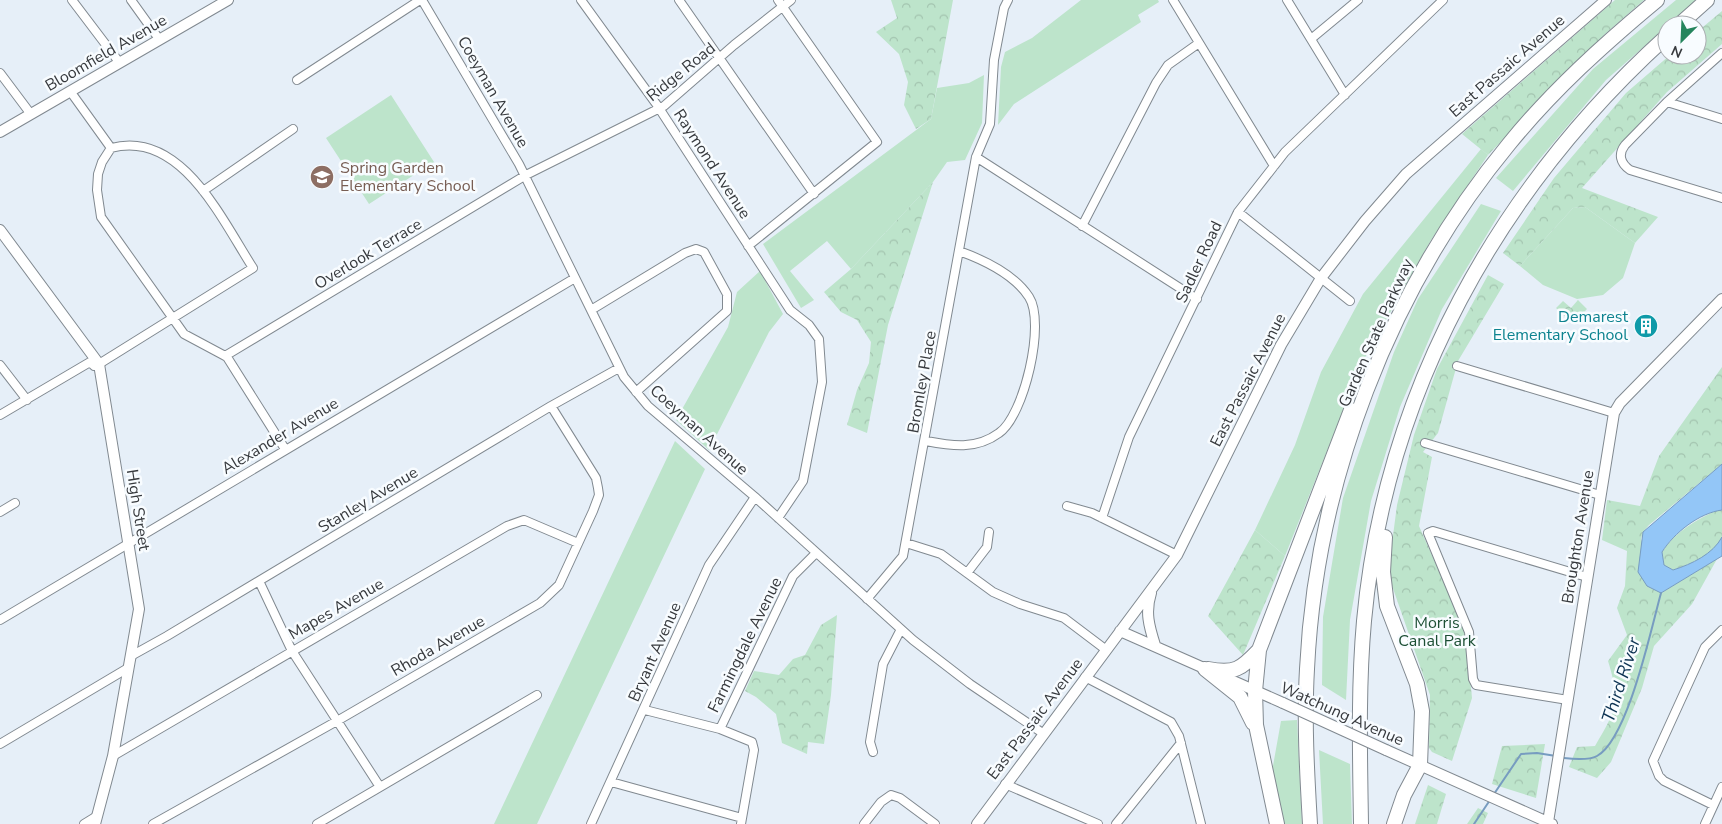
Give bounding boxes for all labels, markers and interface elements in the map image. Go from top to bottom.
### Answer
street label: Bloomfield Avenue [41,9,171,97]
street label: East Passaic Avenue [1444,10,1570,122]
north arrow [1657,15,1707,65]
street label: Coeyman Avenue [452,32,534,152]
street label: Ridge Road [642,37,720,107]
text: N [1668,41,1686,62]
street label: Raymond Avenue [668,105,756,223]
place label: Spring Garden Elementary School [340,157,476,197]
school or university icon: Spring Garden Elementary School [309,164,335,190]
street label: Overlook Terrace [310,213,426,295]
street label: Sadler Road [1170,218,1228,306]
street label: Garden State Parkway [1333,255,1419,411]
place label: Demarest Elementary School [1493,306,1628,346]
street label: East Passaic Avenue [1205,310,1291,450]
building icon: Demarest Elementary School [1633,313,1659,339]
street label: Bromley Place [902,329,942,435]
street label: Coeyman Avenue [645,380,753,480]
street label: Alexander Avenue [217,392,343,480]
street label: Stanley Avenue [314,462,422,538]
street label: High Street [121,468,155,553]
street label: Broughton Avenue [1557,469,1599,605]
street label: Mapes Avenue [284,573,388,645]
street label: Farmingdale Avenue [703,574,787,716]
street label: Bryant Avenue [623,599,687,705]
street label: Rhoda Avenue [387,610,489,682]
park label: Morris Canal Park [1398,612,1477,652]
water label: Third River [1596,634,1646,726]
street label: East Passaic Avenue [982,654,1088,784]
street label: Watchung Avenue [1277,677,1407,751]

